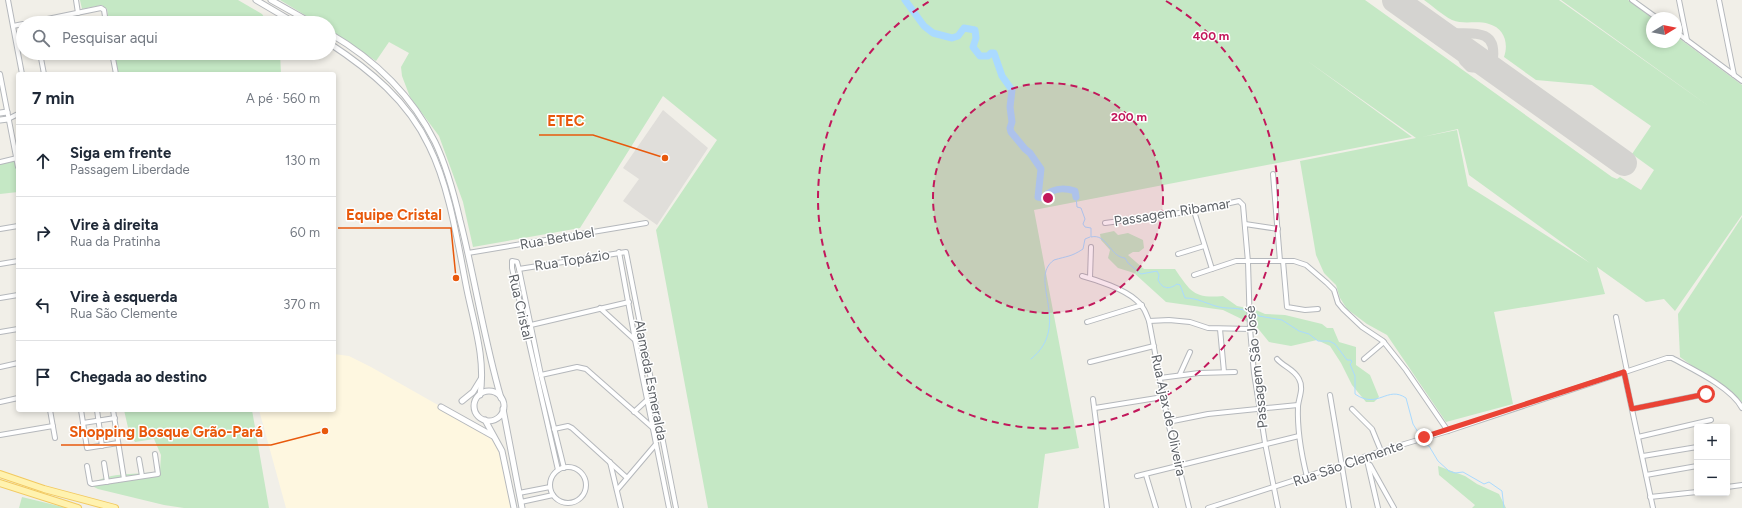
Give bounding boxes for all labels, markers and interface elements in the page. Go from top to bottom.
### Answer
north arrow [1646,12,1682,48]
search box [16,16,336,60]
icon: search [30,27,52,49]
text: Pesquisar aqui [62,29,158,47]
text: 400 m [1193,29,1229,43]
text: 7 min [32,88,74,108]
text: A pé · 560 m [246,91,320,106]
callout: ETEC [539,108,593,135]
text: 200 m [1111,110,1147,124]
text: ETEC [547,112,585,130]
text: Siga em frente [70,144,171,162]
icon: ahead [32,150,54,172]
text: 130 m [285,153,320,168]
text: Passagem Liberdade [70,162,190,177]
centre of rings [1041,191,1055,205]
street label: Passagem Ribamar [1113,195,1232,230]
callout: Equipe Cristal [338,201,451,228]
text: Equipe Cristal [346,206,442,224]
text: Vire à direita [70,216,159,234]
icon: right [32,222,54,244]
street label: Rua Betubel [518,224,596,253]
text: 60 m [290,225,320,240]
text: Rua da Pratinha [70,234,160,249]
street label: Rua Topázio [533,246,611,275]
street label: Rua Cristal [505,272,536,342]
text: Vire à esquerda [70,288,177,306]
icon: left [32,294,54,316]
text: 370 m [283,297,320,312]
street label: Passagem São José [1242,304,1271,429]
text: Rua São Clemente [70,306,177,321]
street label: Alameda Esmeralda [630,318,671,442]
street label: Rua Ajax de Oliveira [1147,353,1190,478]
icon: arrive [32,366,54,388]
text: Chegada ao destino [70,368,207,386]
route start [1697,385,1715,403]
callout: Shopping Bosque Grão-Pará [61,418,271,445]
text: Shopping Bosque Grão-Pará [69,423,263,441]
map controls [1694,424,1730,496]
button: + [1694,424,1730,460]
route end [1415,428,1433,446]
street label: Rua São Clemente [1291,437,1406,490]
button: − [1694,460,1730,496]

